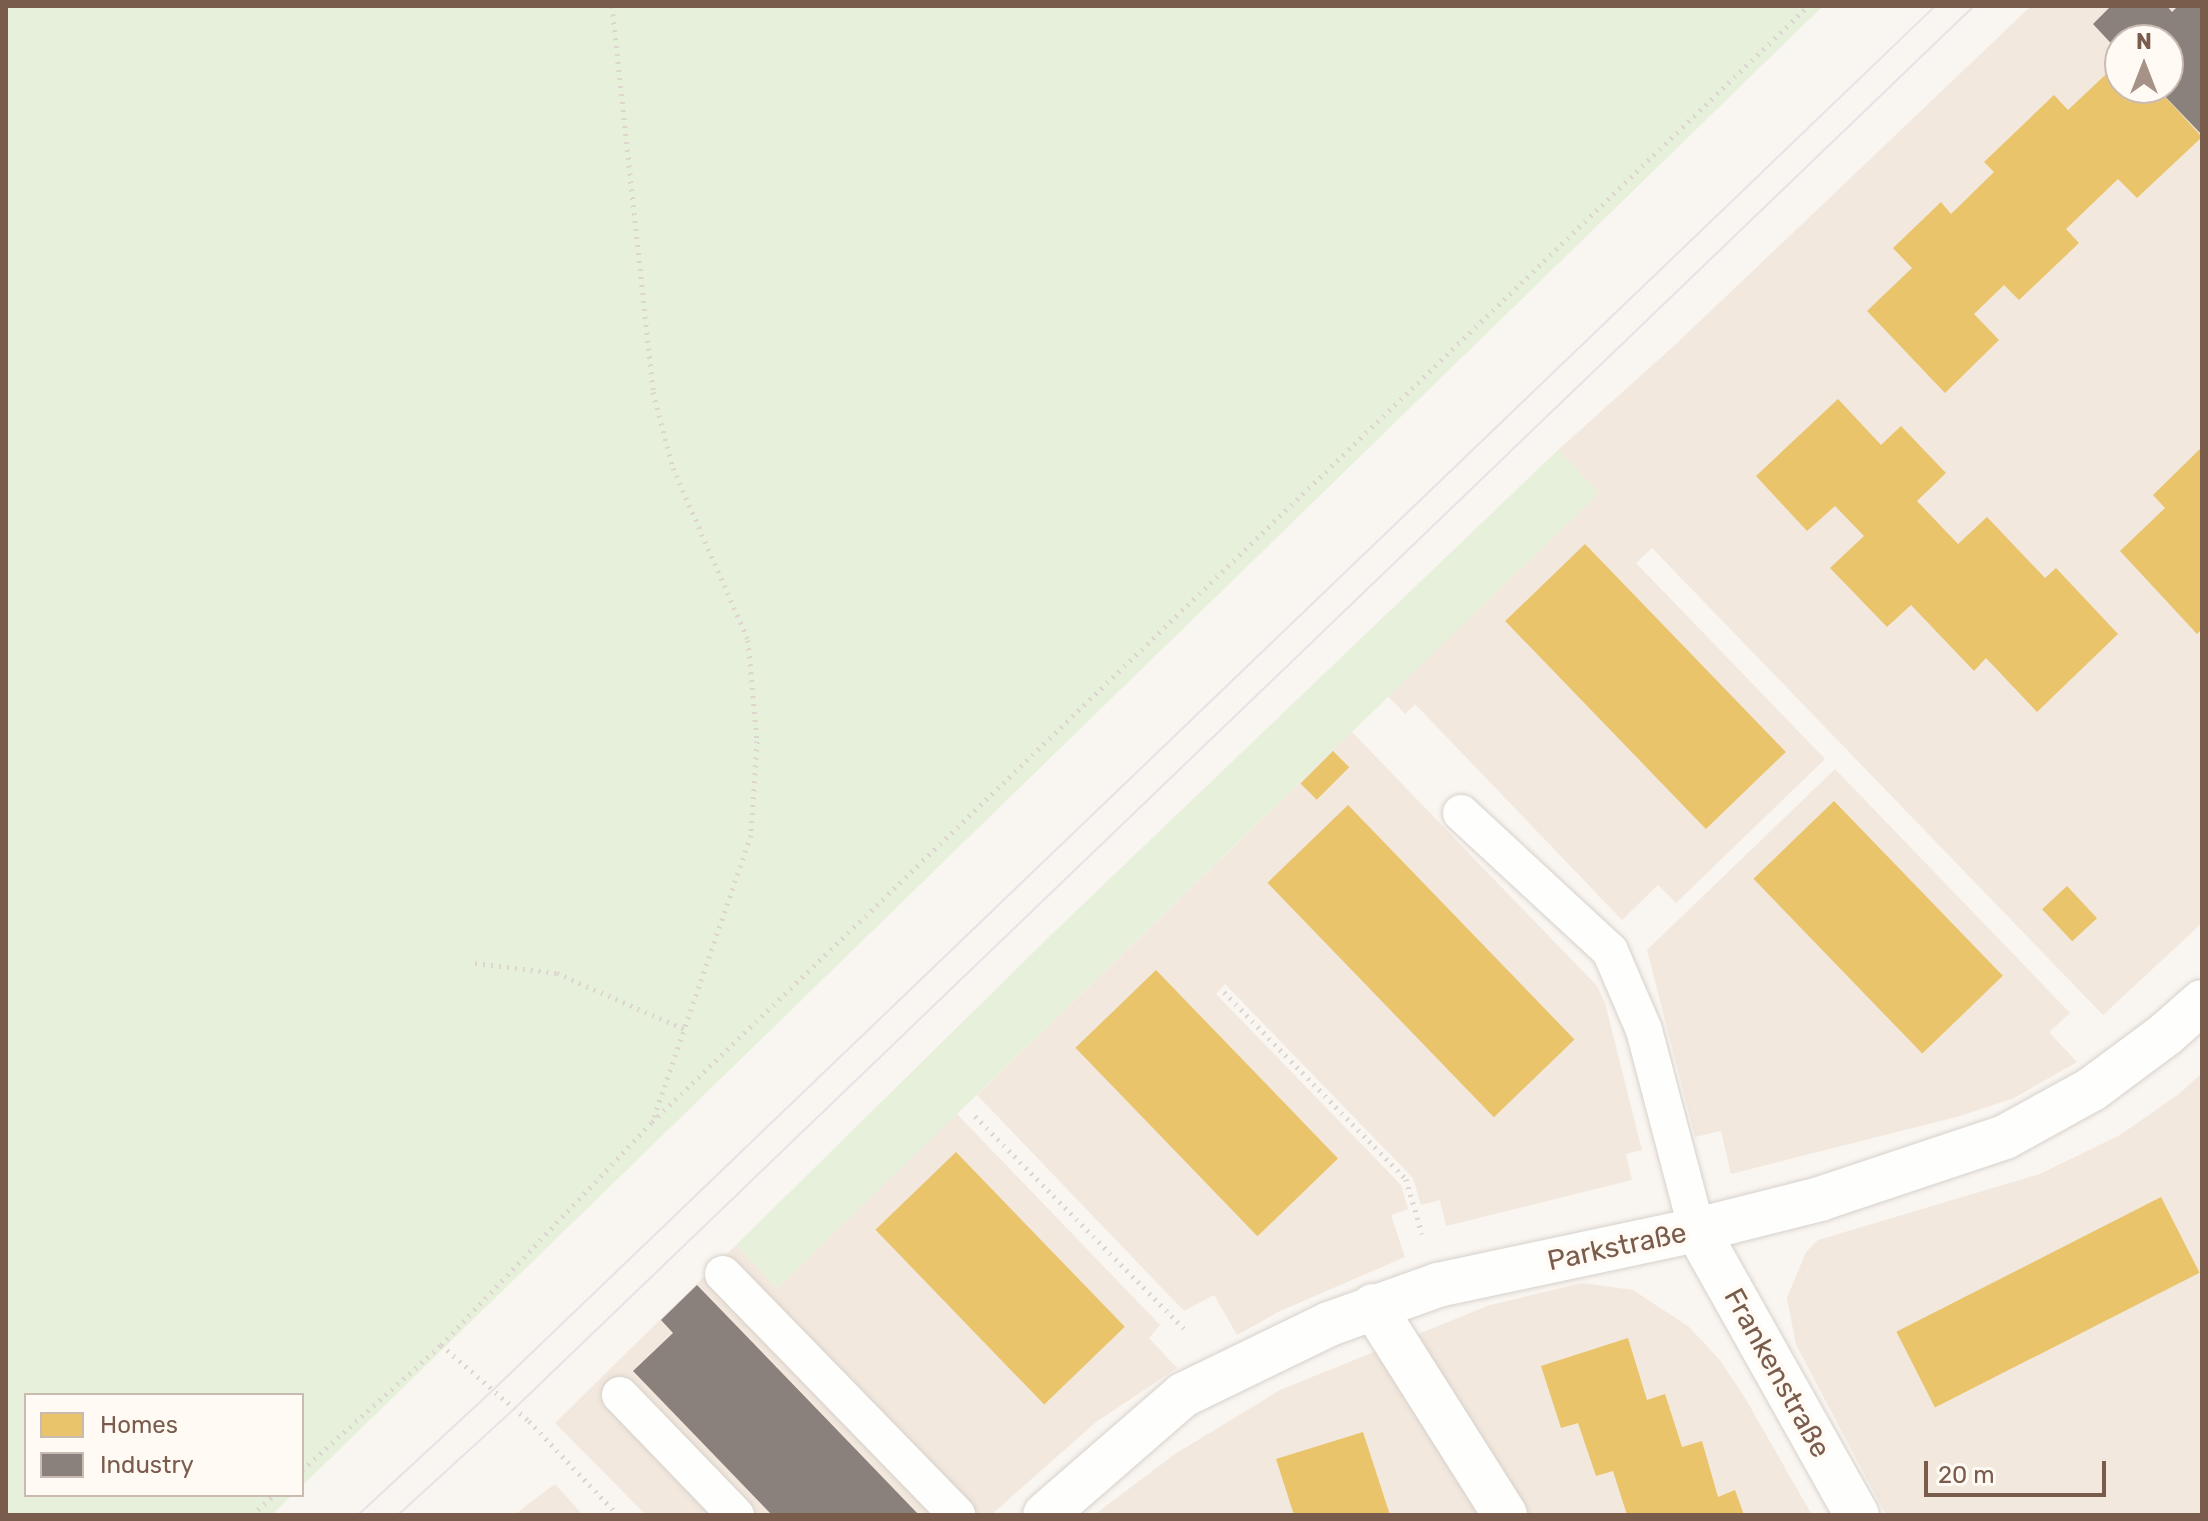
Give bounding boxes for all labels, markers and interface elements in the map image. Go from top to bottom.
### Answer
north arrow [2104,24,2184,104]
text: N [2136,28,2152,55]
street label: Parkstraße [1544,1216,1690,1278]
street label: Frankenstraße [1717,1282,1837,1464]
legend [24,1393,304,1497]
text: Homes [100,1411,178,1439]
scale bar [1928,1445,2110,1495]
text: Industry [100,1451,194,1479]
text: 20 m [1938,1461,1995,1489]

